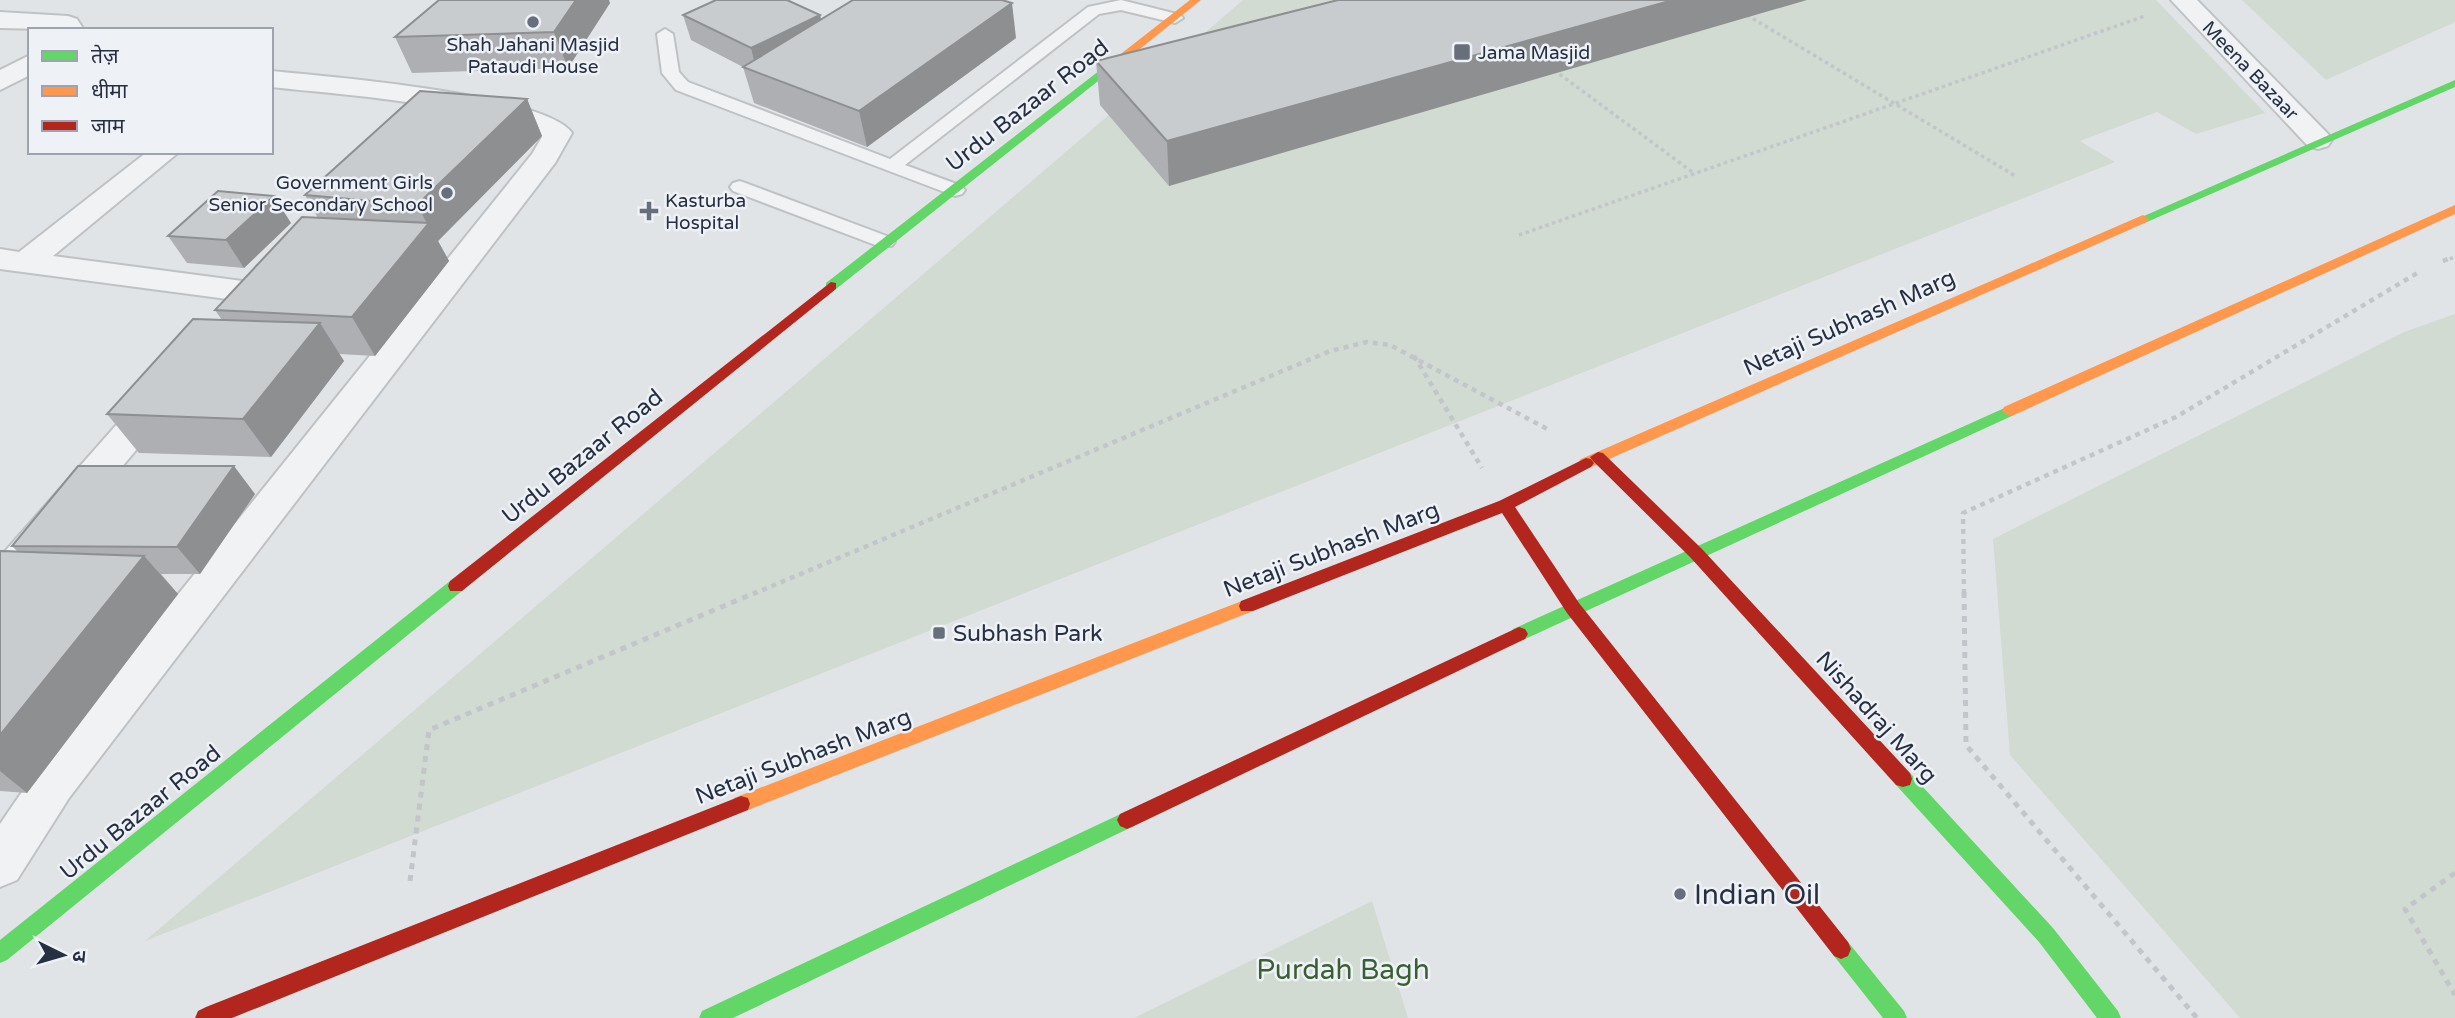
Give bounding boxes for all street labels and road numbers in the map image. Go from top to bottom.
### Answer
street label: Meena Bazaar [2198,17,2303,125]
street label: Urdu Bazaar Road [941,34,1115,178]
street label: Netaji Subhash Marg [1739,264,1960,382]
street label: Urdu Bazaar Road [497,383,669,530]
street label: Netaji Subhash Marg [1219,496,1443,604]
street label: Nishadraj Marg [1810,646,1943,790]
street label: Netaji Subhash Marg [691,703,915,811]
street label: Urdu Bazaar Road [55,739,227,886]

